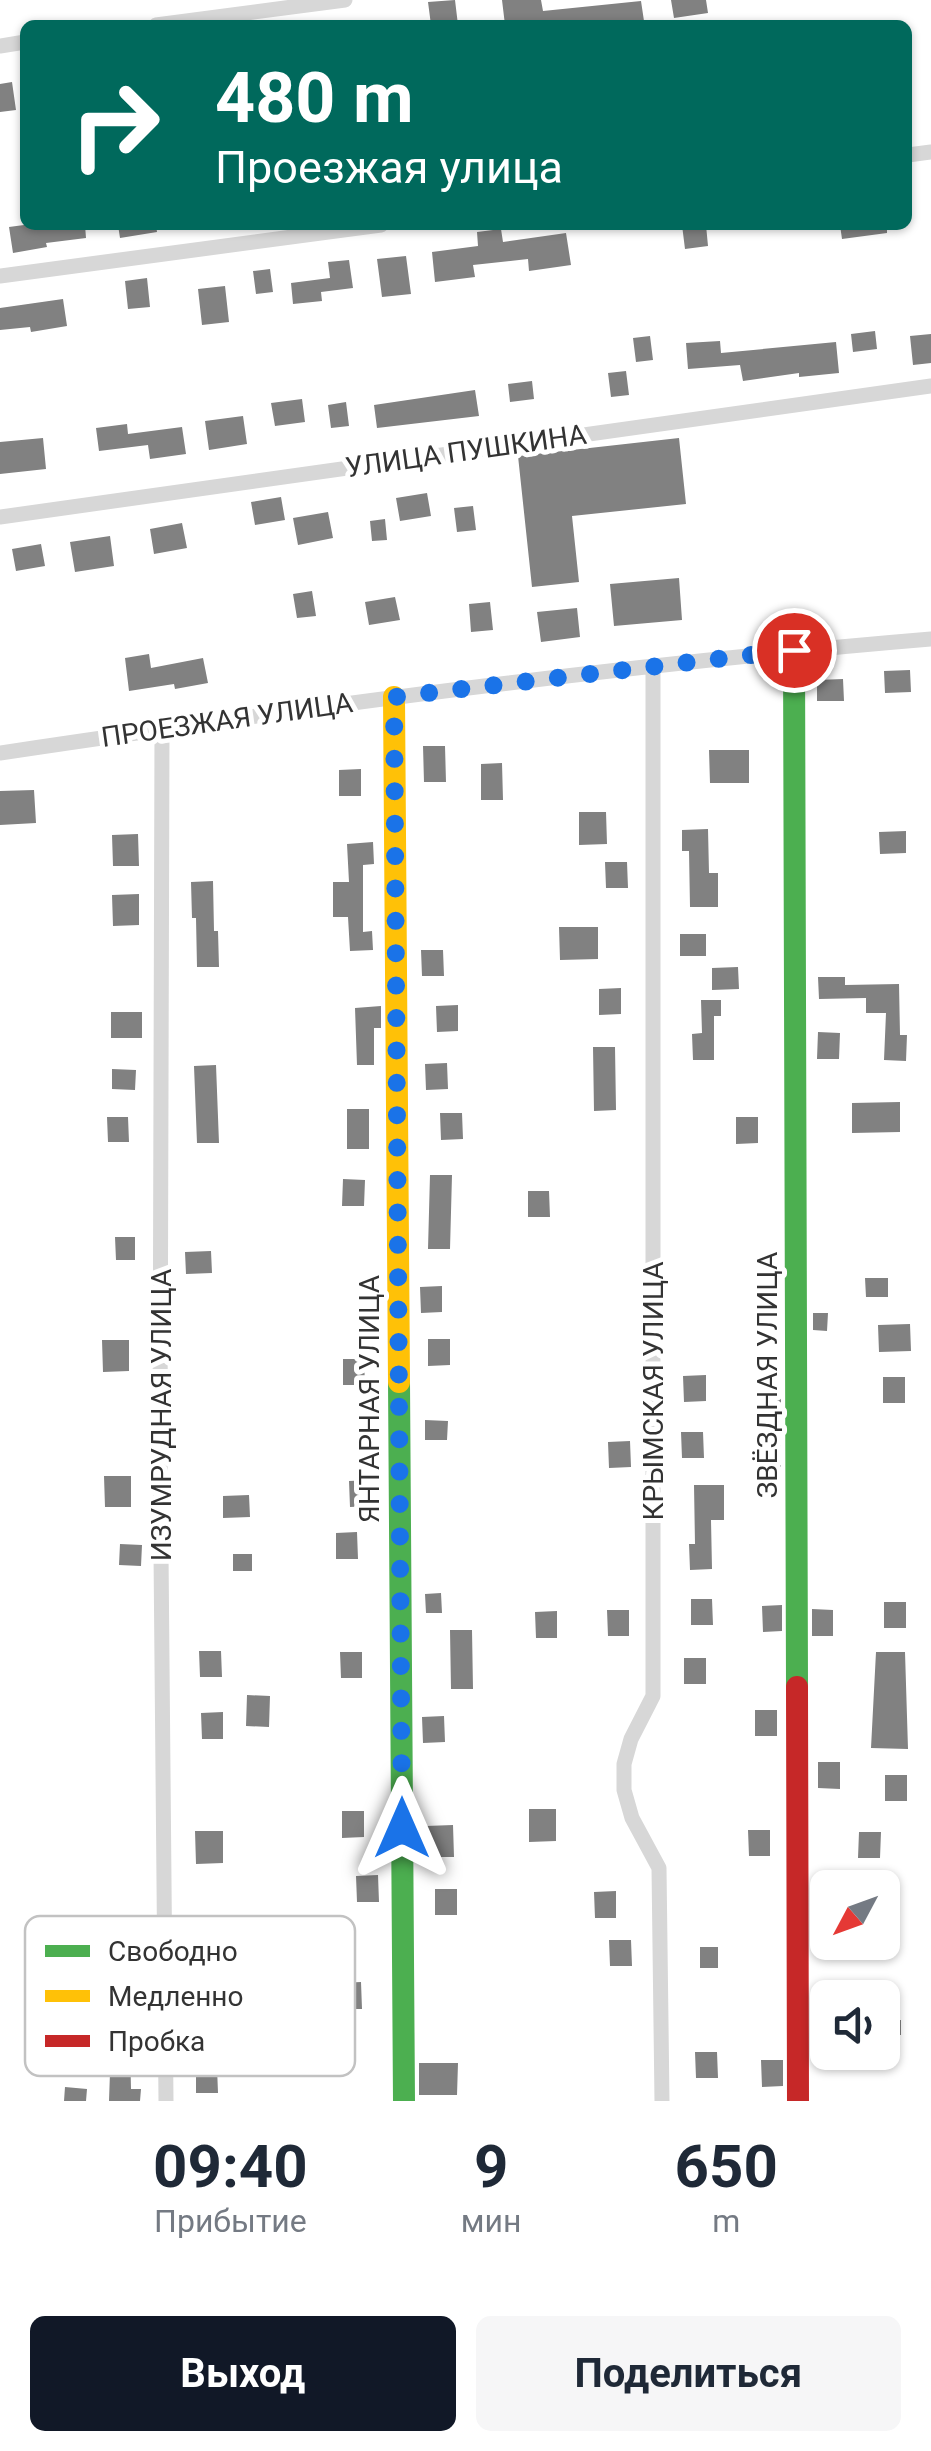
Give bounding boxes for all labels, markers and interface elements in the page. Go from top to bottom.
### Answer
text: 480 m [215,57,414,139]
icon: right [50,60,180,190]
text: Проезжая улица [215,141,563,194]
street label: УЛИЦА ПУШКИНА [343,418,589,484]
pin [752,608,837,693]
icon: arrive [767,623,822,678]
street label: ПРОЕЗЖАЯ УЛИЦА [99,686,355,754]
street label: ЗВЁЗДНАЯ УЛИЦА [751,1252,784,1498]
street label: КРЫМСКАЯ УЛИЦА [637,1261,670,1521]
street label: ИЗУМРУДНАЯ УЛИЦА [145,1269,178,1561]
street label: ЯНТАРНАЯ УЛИЦА [353,1275,386,1523]
position arrow [350,1776,454,1880]
north arrow [810,1870,900,1960]
map controls [810,1870,900,2070]
legend [25,1916,355,2076]
text: Свободно [108,1935,238,1968]
text: Медленно [108,1980,244,2013]
button: sound [810,1980,900,2070]
text: Пробка [108,2025,205,2058]
text: 09:40 [153,2131,308,2202]
text: 9 [474,2131,508,2202]
text: 650 [675,2131,778,2202]
text: Прибытие [154,2202,307,2240]
text: мин [461,2202,521,2240]
text: m [712,2202,740,2240]
button: Выход [30,2316,456,2431]
button: Поделиться [476,2316,901,2431]

